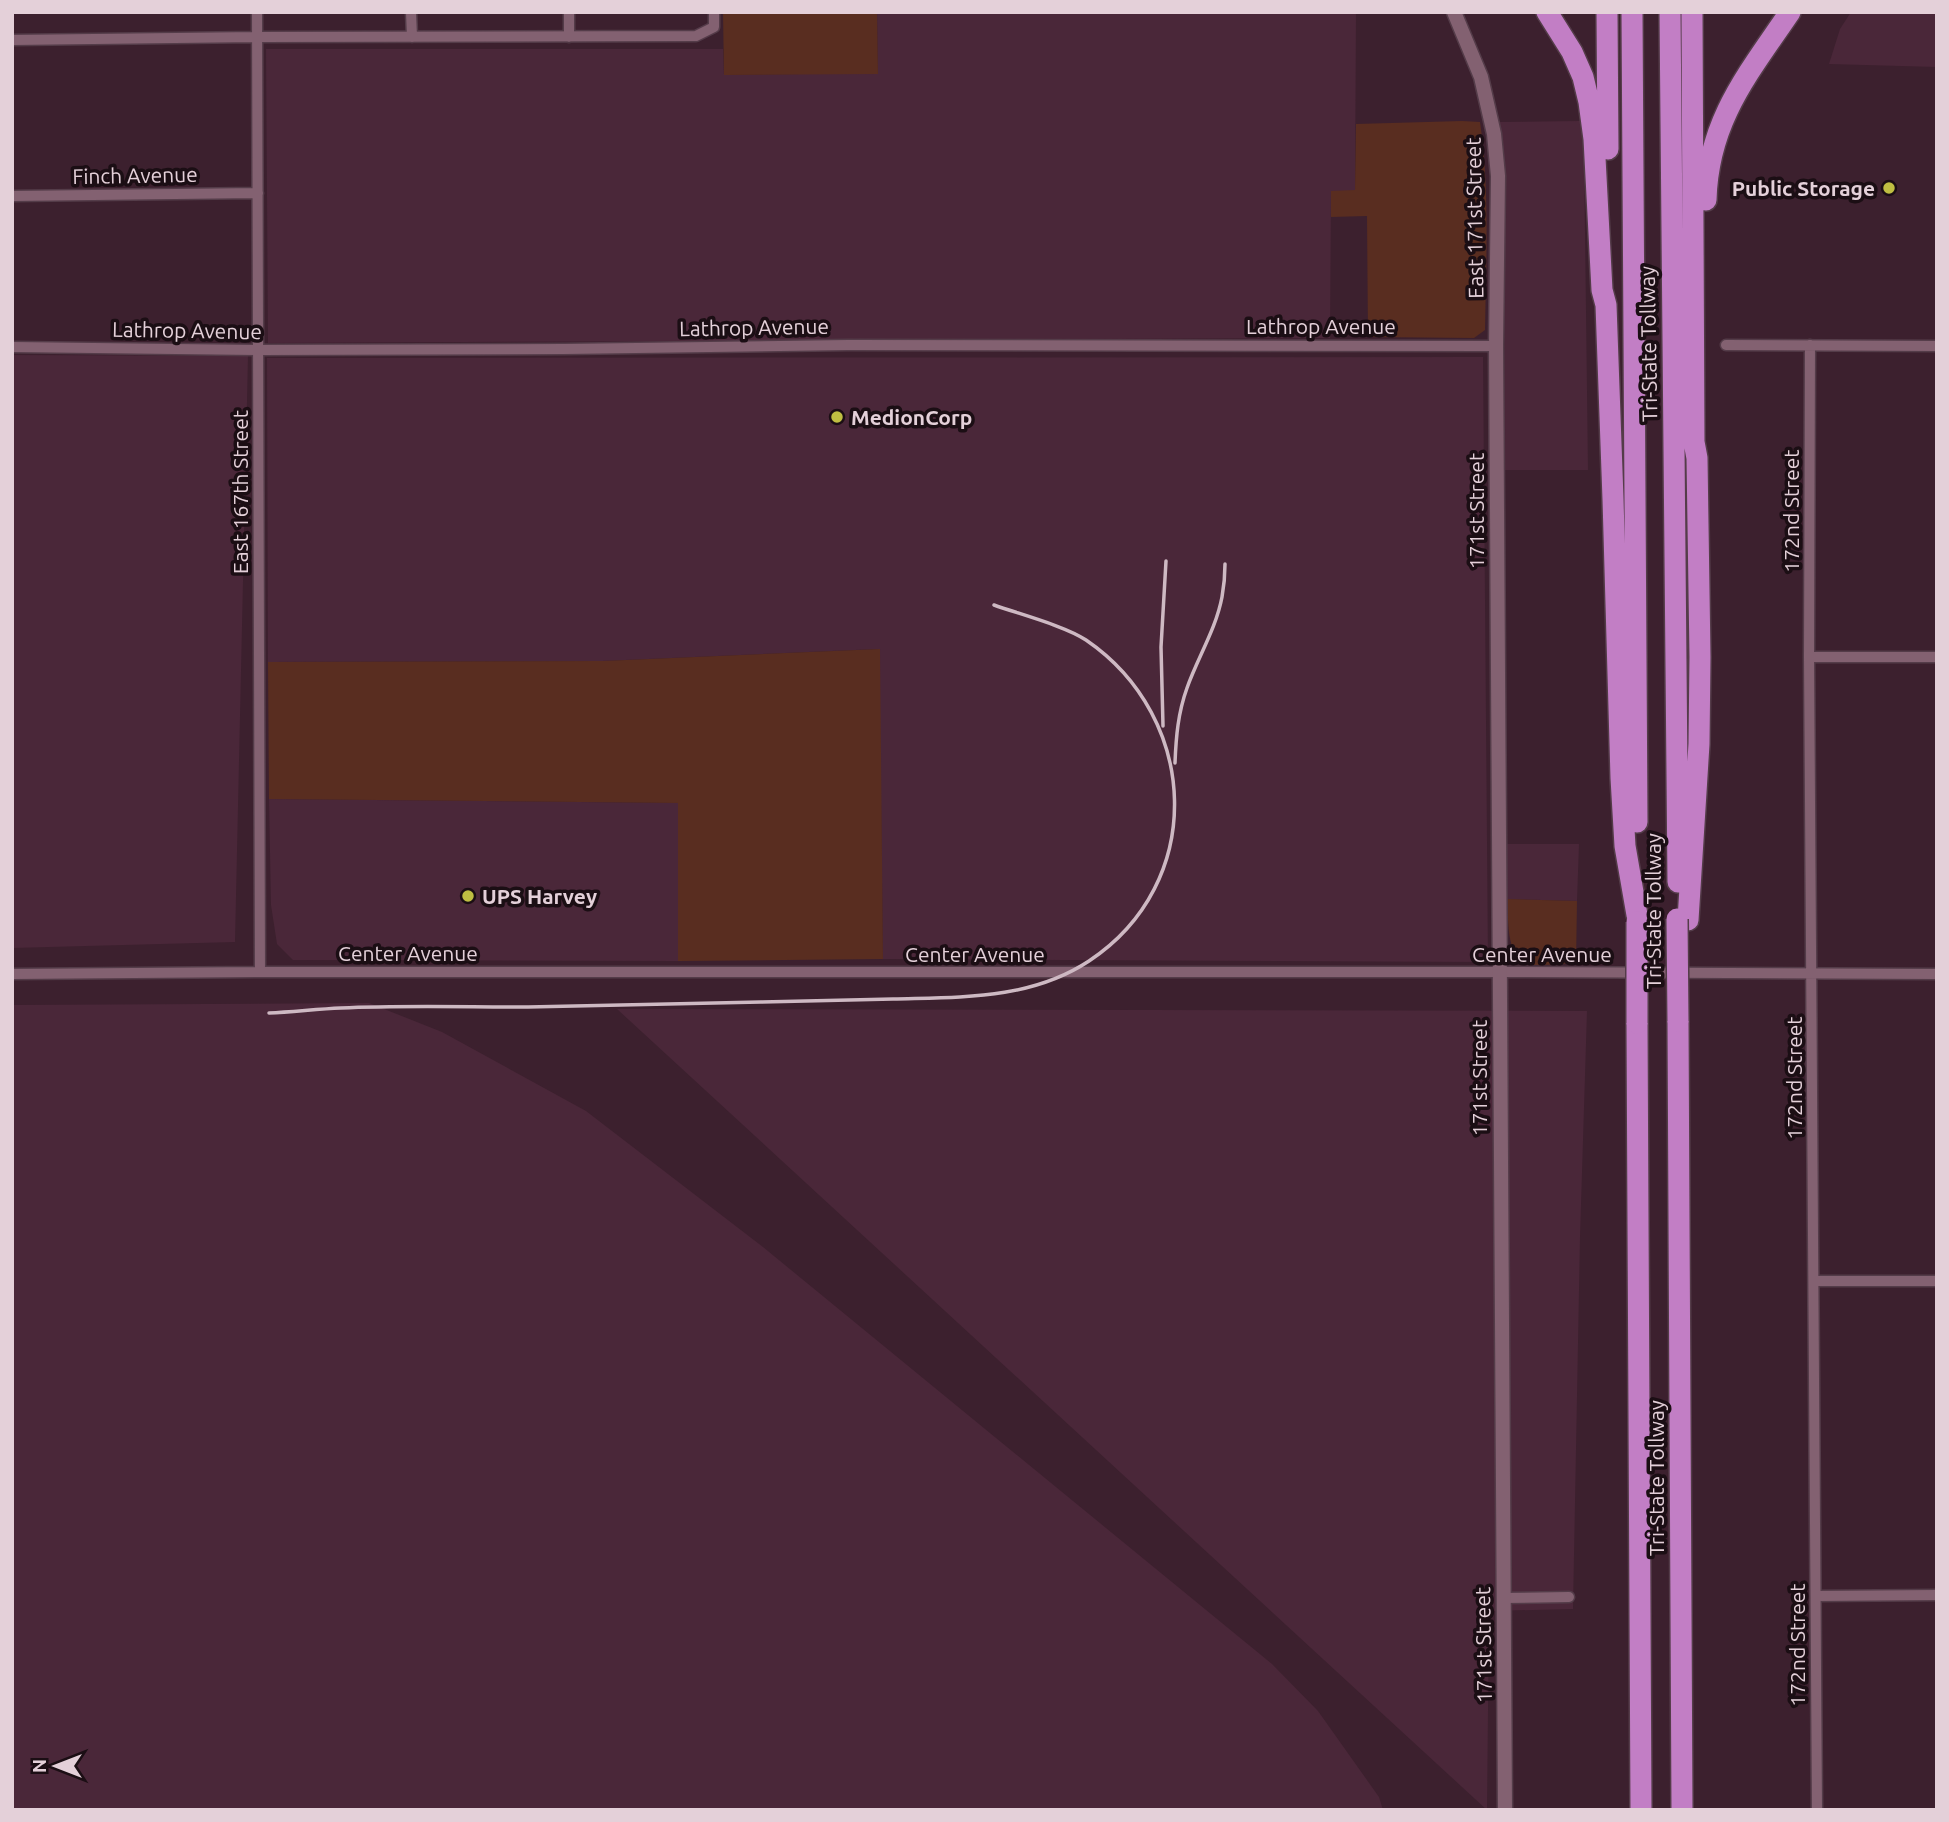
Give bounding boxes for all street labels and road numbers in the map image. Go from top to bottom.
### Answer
street label: East 171st Street [1461,137,1487,299]
street label: Finch Avenue [72,162,198,188]
street label: Tri-State Tollway [1635,266,1661,422]
street label: Lathrop Avenue [679,314,829,340]
street label: Lathrop Avenue [1246,314,1396,338]
street label: Lathrop Avenue [112,317,262,343]
street label: East 167th Street [228,410,252,574]
street label: 172nd Street [1779,449,1803,573]
street label: 171st Street [1464,453,1488,569]
street label: Tri-State Tollway [1641,833,1665,989]
street label: Center Avenue [338,941,478,965]
street label: Center Avenue [905,942,1045,966]
street label: Center Avenue [1472,942,1612,966]
street label: 172nd Street [1782,1016,1806,1140]
street label: 171st Street [1467,1020,1491,1136]
street label: Tri-State Tollway [1644,1400,1668,1556]
street label: 172nd Street [1785,1583,1809,1707]
street label: 171st Street [1470,1587,1496,1703]

